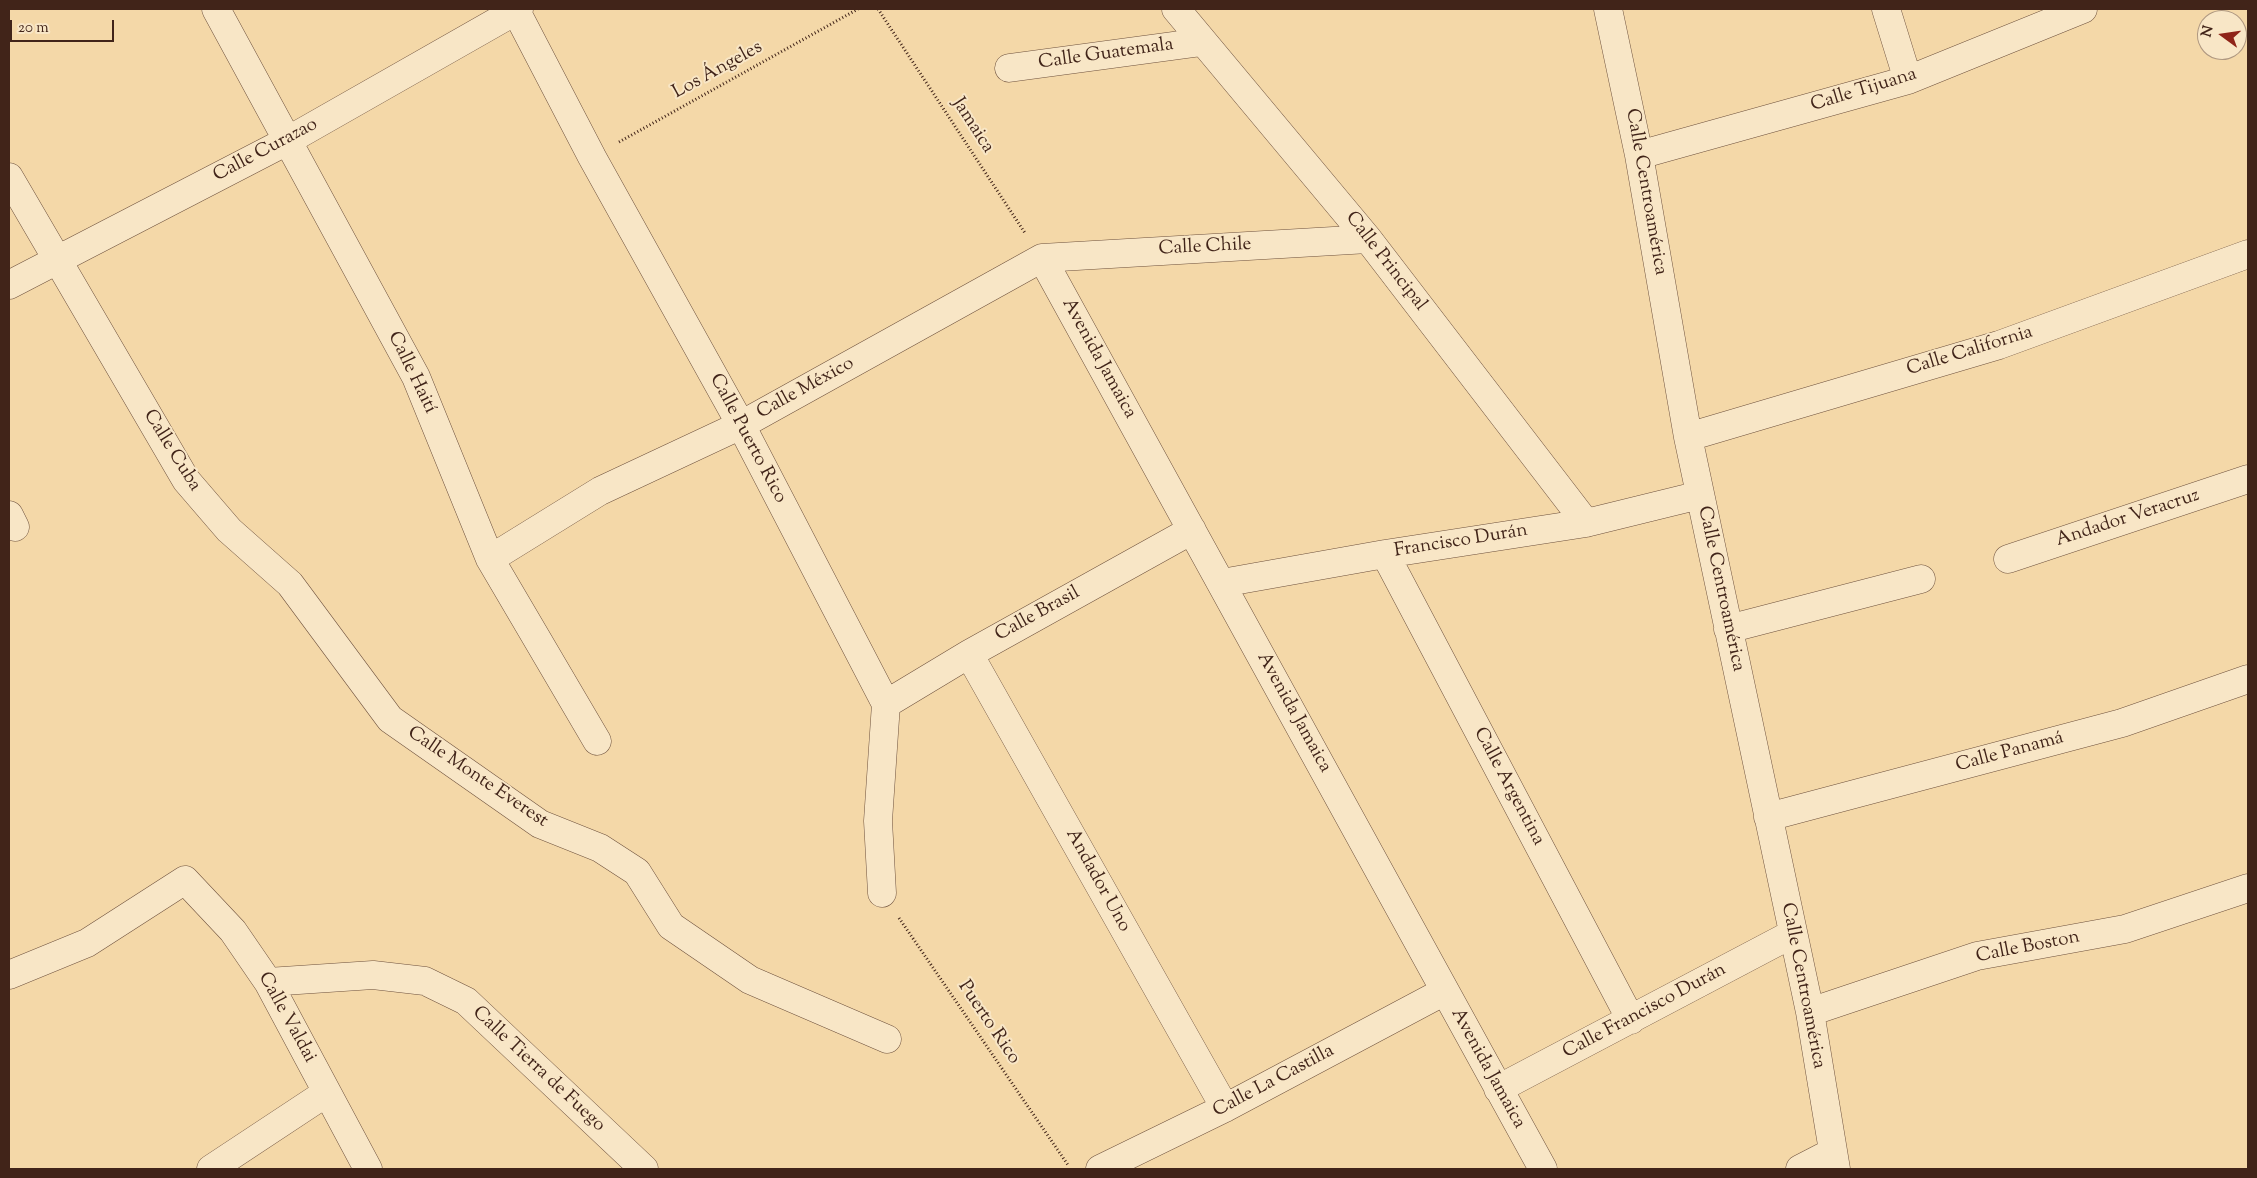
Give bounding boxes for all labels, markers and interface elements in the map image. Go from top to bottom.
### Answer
scale bar [12,10,116,42]
north arrow [2197,10,2247,60]
text: 20 m [18,18,49,39]
text: N [2197,24,2219,39]
street label: Calle Guatemala [1037,34,1175,76]
street label: Los Ángeles [669,37,767,105]
street label: Calle Tijuana [1808,64,1920,118]
street label: Jamaica [946,94,998,158]
street label: Calle Centroamérica [1619,107,1671,277]
street label: Calle Curazao [210,114,322,188]
street label: Calle Principal [1339,208,1431,316]
street label: Calle Chile [1158,234,1252,262]
street label: Avenida Jamaica [1056,295,1140,423]
street label: Calle California [1904,322,2036,382]
street label: Calle Haití [381,328,441,418]
street label: Calle México [753,353,859,425]
street label: Calle Puerto Rico [703,370,791,508]
street label: Calle Cuba [137,406,205,496]
street label: Andador Veracruz [2053,485,2203,553]
street label: Calle Centroamérica [1691,504,1749,674]
street label: Francisco Durán [1393,520,1529,564]
street label: Calle Brasil [992,582,1084,648]
street label: Avenida Jamaica [1251,649,1335,777]
street label: Calle Monte Everest [402,722,552,834]
street label: Calle Argentina [1467,724,1549,850]
street label: Calle Panamá [1954,728,2066,778]
street label: Andador Uno [1059,825,1135,937]
street label: Calle Centroamérica [1775,901,1829,1071]
street label: Calle Boston [1974,927,2082,969]
street label: Calle Francisco Durán [1559,959,1731,1065]
street label: Calle Valdai [252,969,320,1067]
street label: Puerto Rico [952,977,1024,1069]
street label: Calle Tierra de Fuego [467,1002,609,1138]
street label: Avenida Jamaica [1445,1005,1529,1133]
street label: Calle La Castilla [1210,1041,1338,1123]

